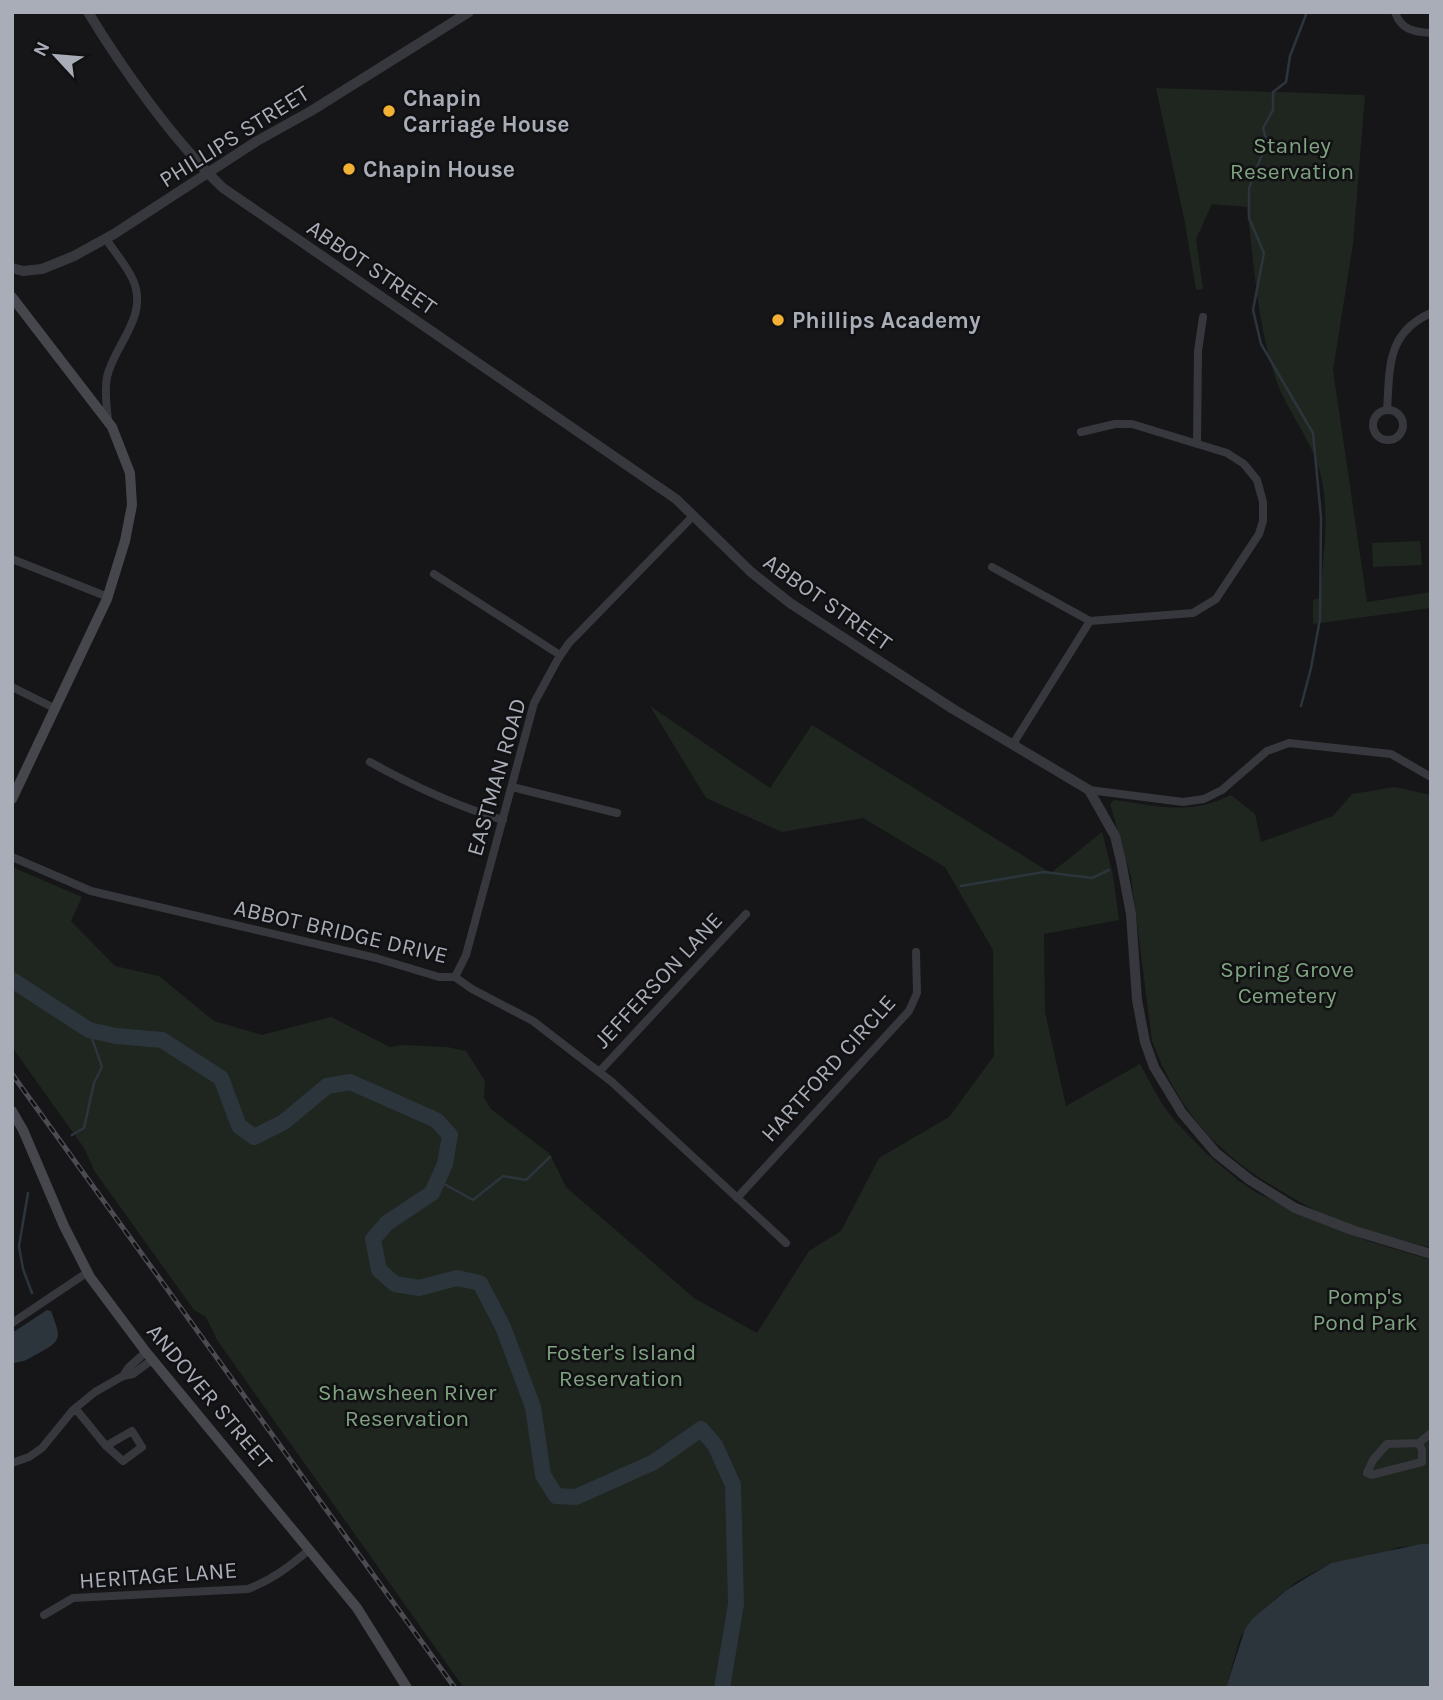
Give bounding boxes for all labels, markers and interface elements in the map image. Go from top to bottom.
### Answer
north arrow [21,21,91,91]
text: N [29,38,54,60]
street label: PHILLIPS STREET [154,79,315,193]
place label: Chapin Carriage House [403,85,569,138]
marker: Chapin Carriage House [381,103,397,119]
park label: Stanley Reservation [1230,132,1354,185]
place label: Chapin House [363,156,515,183]
marker: Chapin House [341,161,357,177]
street label: ABBOT STREET [302,214,442,321]
place label: Phillips Academy [792,307,981,334]
marker: Phillips Academy [770,312,786,328]
street label: ABBOT STREET [758,548,897,657]
street label: EASTMAN ROAD [461,695,532,859]
street label: ABBOT BRIDGE DRIVE [231,894,450,969]
street label: JEFFERSON LANE [589,907,728,1054]
park label: Spring Grove Cemetery [1220,956,1354,1009]
street label: HARTFORD CIRCLE [755,989,901,1147]
park label: Pomp's Pond Park [1313,1283,1418,1336]
street label: ANDOVER STREET [141,1318,278,1475]
park label: Foster's Island Reservation [546,1339,696,1392]
park label: Shawsheen River Reservation [318,1379,497,1432]
street label: HERITAGE LANE [78,1557,238,1594]

